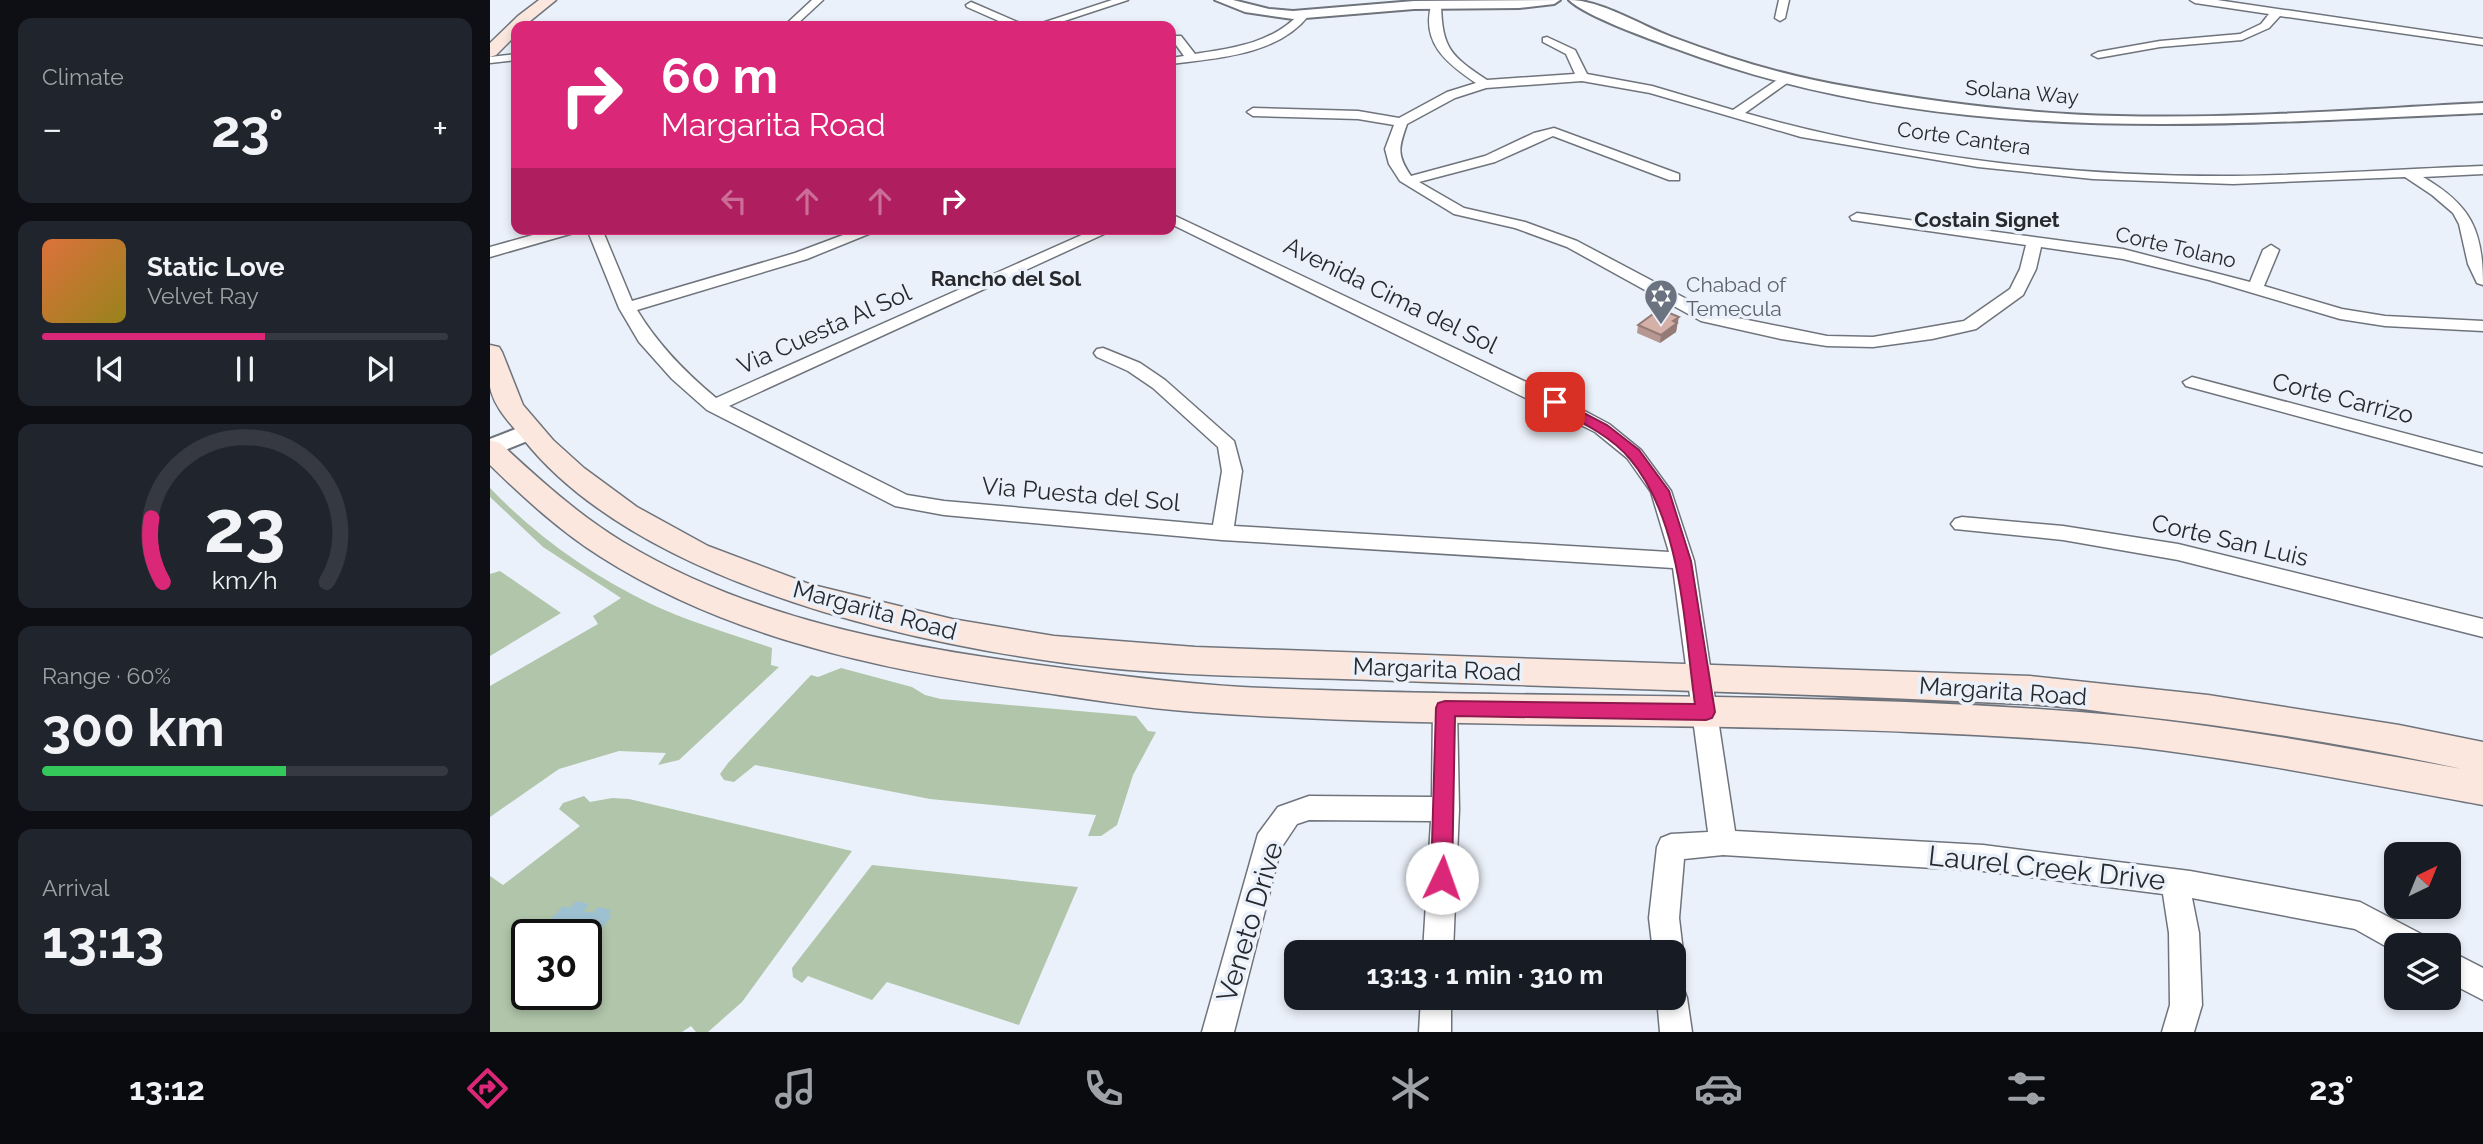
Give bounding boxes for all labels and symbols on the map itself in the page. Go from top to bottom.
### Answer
street label: Solana Way [1964,75,2080,109]
street label: Corte Cantera [1896,116,2032,160]
district label: Costain Signet [1914,207,2060,232]
street label: Corte Tolano [2113,221,2239,273]
street label: Avenida Cima del Sol [1279,231,1503,360]
district label: Rancho del Sol [931,266,1081,291]
place label: Chabad of Temecula [1686,272,1787,321]
synagogue icon: Chabad of Temecula [1642,277,1680,326]
street label: Via Cuesta Al Sol [733,278,916,380]
street label: Corte Carrizo [2269,366,2417,430]
pin [1525,372,1585,432]
street label: Via Puesta del Sol [981,471,1182,517]
street label: Corte San Luis [2149,508,2311,572]
street label: Margarita Road [790,574,960,646]
street label: Margarita Road [1352,652,1522,686]
street label: Margarita Road [1918,671,2088,711]
street label: Veneto Drive [1210,838,1290,1006]
street label: Laurel Creek Drive [1927,839,2167,897]
position arrow [1405,841,1479,915]
north arrow [2384,842,2460,919]
speed limit sign: 30 [511,919,602,1010]

